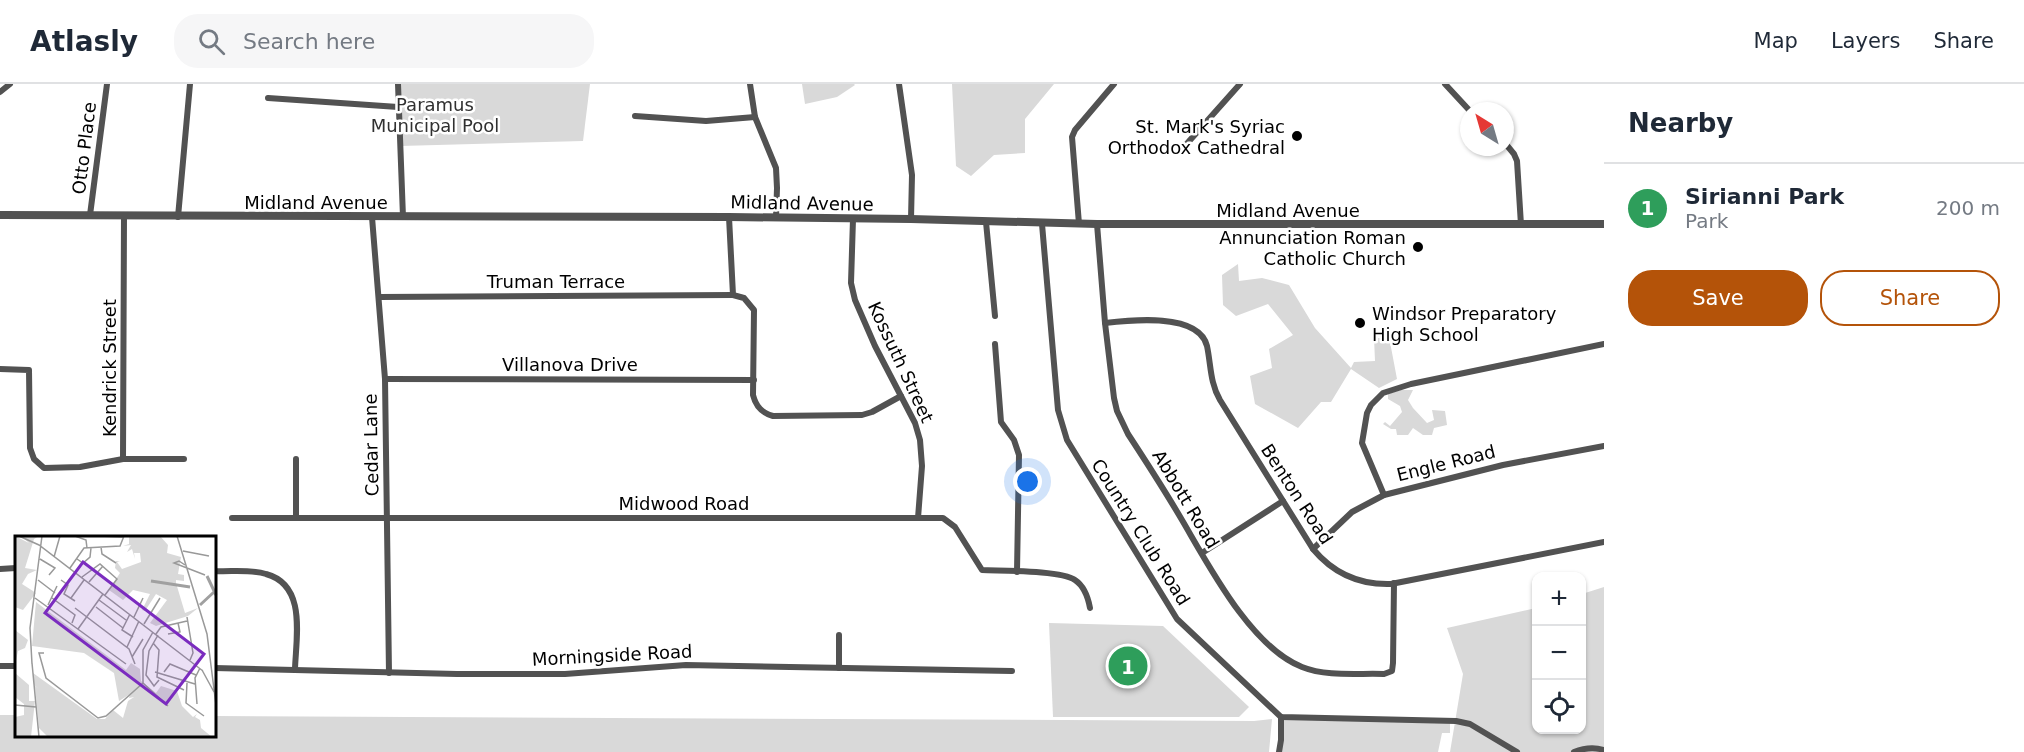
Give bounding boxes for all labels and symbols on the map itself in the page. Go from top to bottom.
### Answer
park label: Paramus Municipal Pool [371,94,499,136]
street label: Otto Place [68,101,100,195]
north arrow [1460,102,1514,156]
place label: St. Mark's Syriac Orthodox Cathedral [1108,116,1285,158]
marker: St. Mark's Syriac Orthodox Cathedral [1290,129,1304,143]
street label: Midland Avenue [730,191,874,215]
street label: Midland Avenue [244,192,388,213]
street label: Midland Avenue [1216,200,1360,221]
place label: Annunciation Roman Catholic Church [1219,227,1406,269]
marker: Annunciation Roman Catholic Church [1411,240,1425,254]
street label: Truman Terrace [486,271,625,292]
street label: Kossuth Street [864,298,938,426]
street label: Kendrick Street [99,299,120,437]
place label: Windsor Preparatory High School [1372,303,1557,345]
marker: Windsor Preparatory High School [1353,316,1367,330]
street label: Villanova Drive [502,354,638,375]
street label: Cedar Lane [360,393,382,497]
street label: Benton Road [1257,440,1337,548]
street label: Engle Road [1394,441,1498,485]
street label: Abbott Road [1148,446,1224,552]
street label: Country Club Road [1087,455,1195,609]
your location [1013,467,1042,496]
street label: Midwood Road [618,493,750,514]
inset map [15,536,216,737]
street label: Morningside Road [531,640,693,670]
pin: 1 [1108,644,1148,688]

